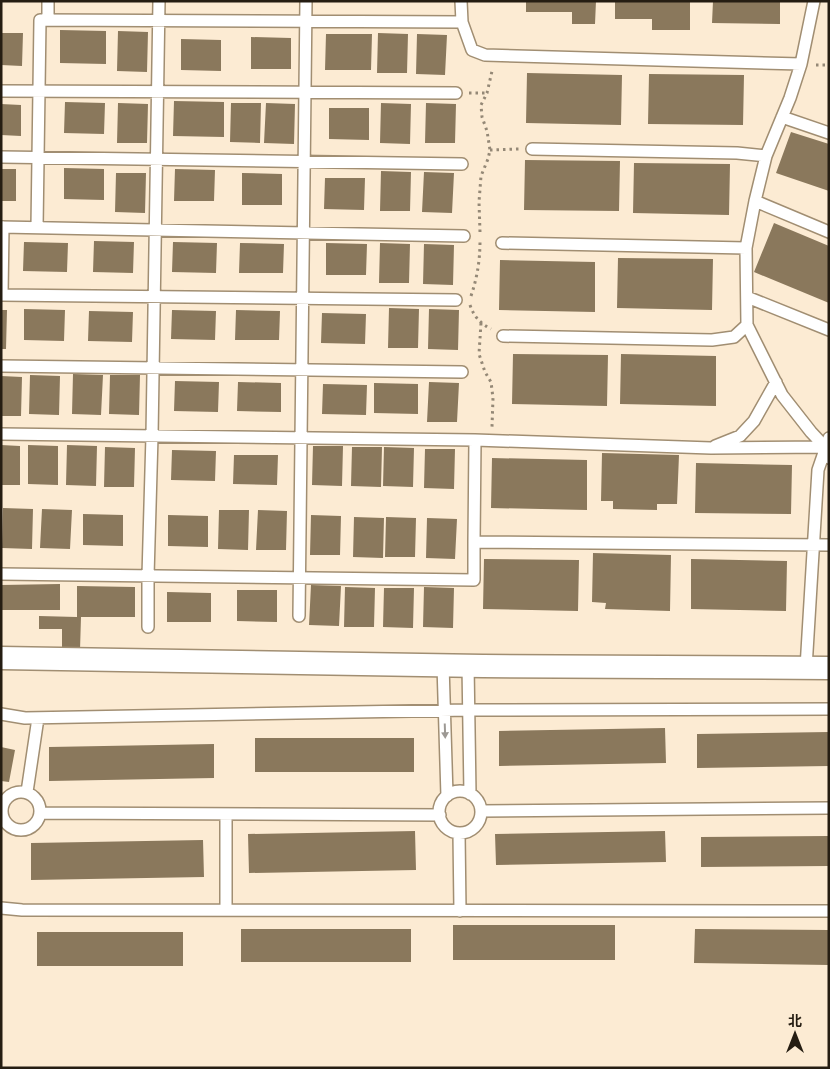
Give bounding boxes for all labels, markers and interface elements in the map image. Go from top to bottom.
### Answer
one-way arrow [441,723,449,739]
north arrow [770,1009,820,1059]
text: 北 [788,1013,802,1030]

